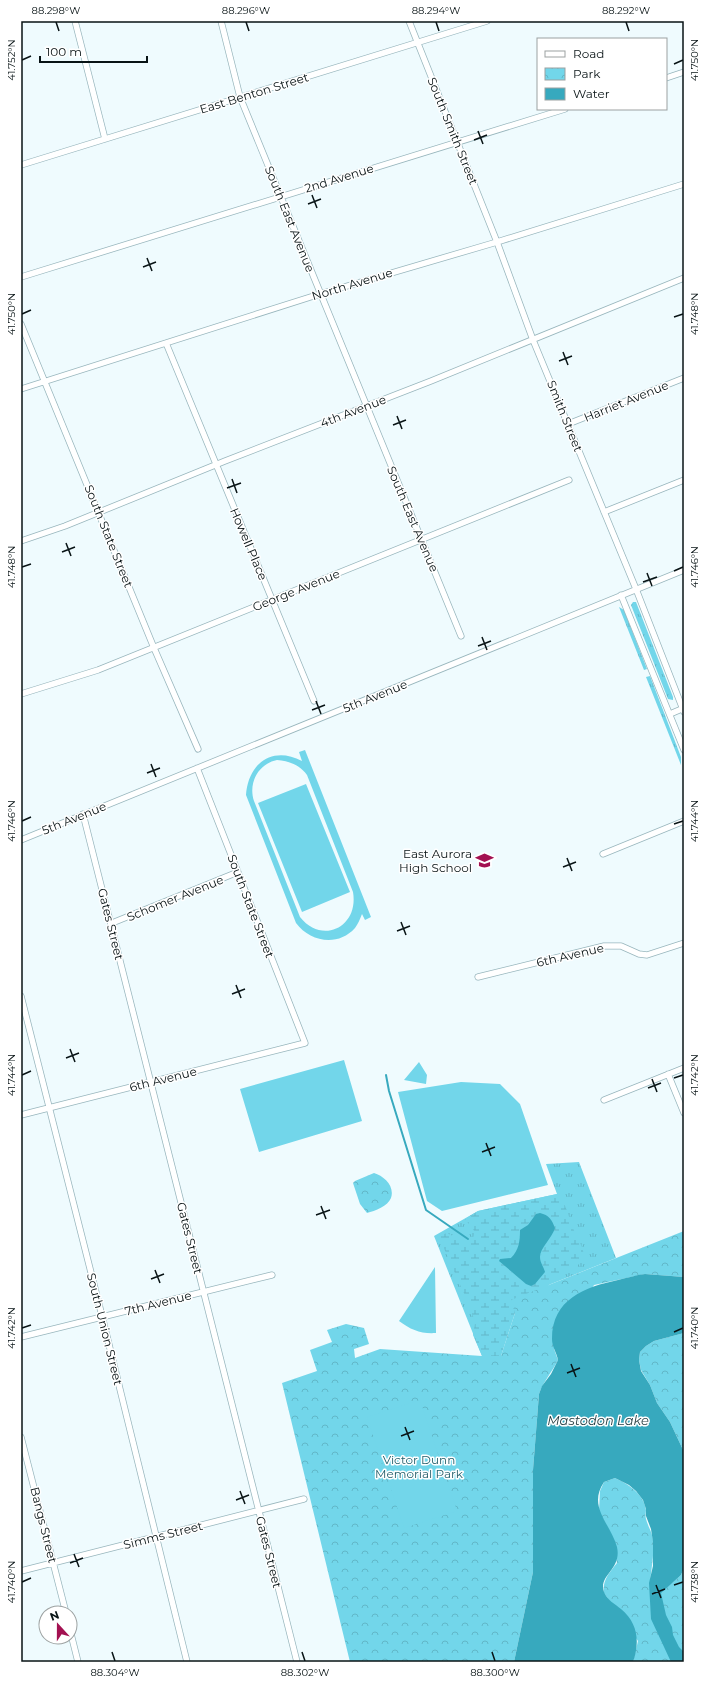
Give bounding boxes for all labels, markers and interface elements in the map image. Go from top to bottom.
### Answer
text: 88.298°W [32,4,80,17]
text: 88.296°W [222,4,270,17]
text: 88.294°W [412,4,460,17]
text: 88.292°W [602,4,650,17]
scale bar [40,38,147,64]
legend [537,38,667,110]
text: 41.752°N [5,39,18,81]
text: 41.750°N [688,39,701,81]
text: 100 m [46,44,82,59]
text: Road [573,46,604,61]
text: Park [573,66,601,81]
street label: East Benton Street [198,69,310,117]
street label: South Smith Street [425,75,481,187]
text: Water [573,86,610,101]
street label: 2nd Avenue [303,160,375,196]
street label: South East Avenue [262,164,318,274]
street label: North Avenue [310,265,394,303]
text: 41.750°N [5,293,18,335]
text: 41.748°N [688,293,701,335]
street label: Harriet Avenue [581,377,671,425]
street label: Smith Street [544,378,586,454]
street label: 4th Avenue [318,392,388,430]
street label: South East Avenue [384,464,442,574]
street label: South State Street [82,482,137,590]
street label: Howell Place [227,506,271,582]
text: 41.748°N [5,546,18,588]
text: 41.746°N [688,546,701,588]
street label: George Avenue [250,566,342,614]
street label: 5th Avenue [341,676,409,716]
street label: 5th Avenue [40,798,108,838]
text: 41.746°N [5,800,18,842]
text: 41.744°N [688,800,701,842]
place label: East Aurora High School [399,846,472,875]
school or university icon: East Aurora High School [475,850,495,870]
street label: South State Street [224,852,278,960]
street label: Schomer Avenue [124,872,226,924]
street label: Gates Street [95,887,127,962]
street label: 6th Avenue [535,940,605,970]
text: 41.744°N [5,1054,18,1096]
text: 41.742°N [688,1054,701,1096]
street label: 6th Avenue [128,1063,198,1095]
street label: Gates Street [174,1201,206,1276]
street label: South Union Street [84,1271,126,1387]
street label: 7th Avenue [123,1287,193,1319]
text: 41.742°N [5,1307,18,1349]
text: 41.740°N [688,1307,701,1349]
water label: Mastodon Lake [547,1412,649,1428]
park label: Victor Dunn Memorial Park [375,1452,464,1481]
street label: Bangs Street [27,1485,61,1565]
street label: Gates Street [253,1515,285,1590]
street label: Simms Street [122,1518,204,1552]
text: 41.740°N [5,1561,18,1603]
text: 41.738°N [688,1561,701,1603]
north arrow [38,1605,78,1645]
text: N [48,1608,61,1624]
text: 88.304°W [90,1666,140,1679]
text: 88.302°W [281,1666,329,1679]
text: 88.300°W [470,1666,520,1679]

